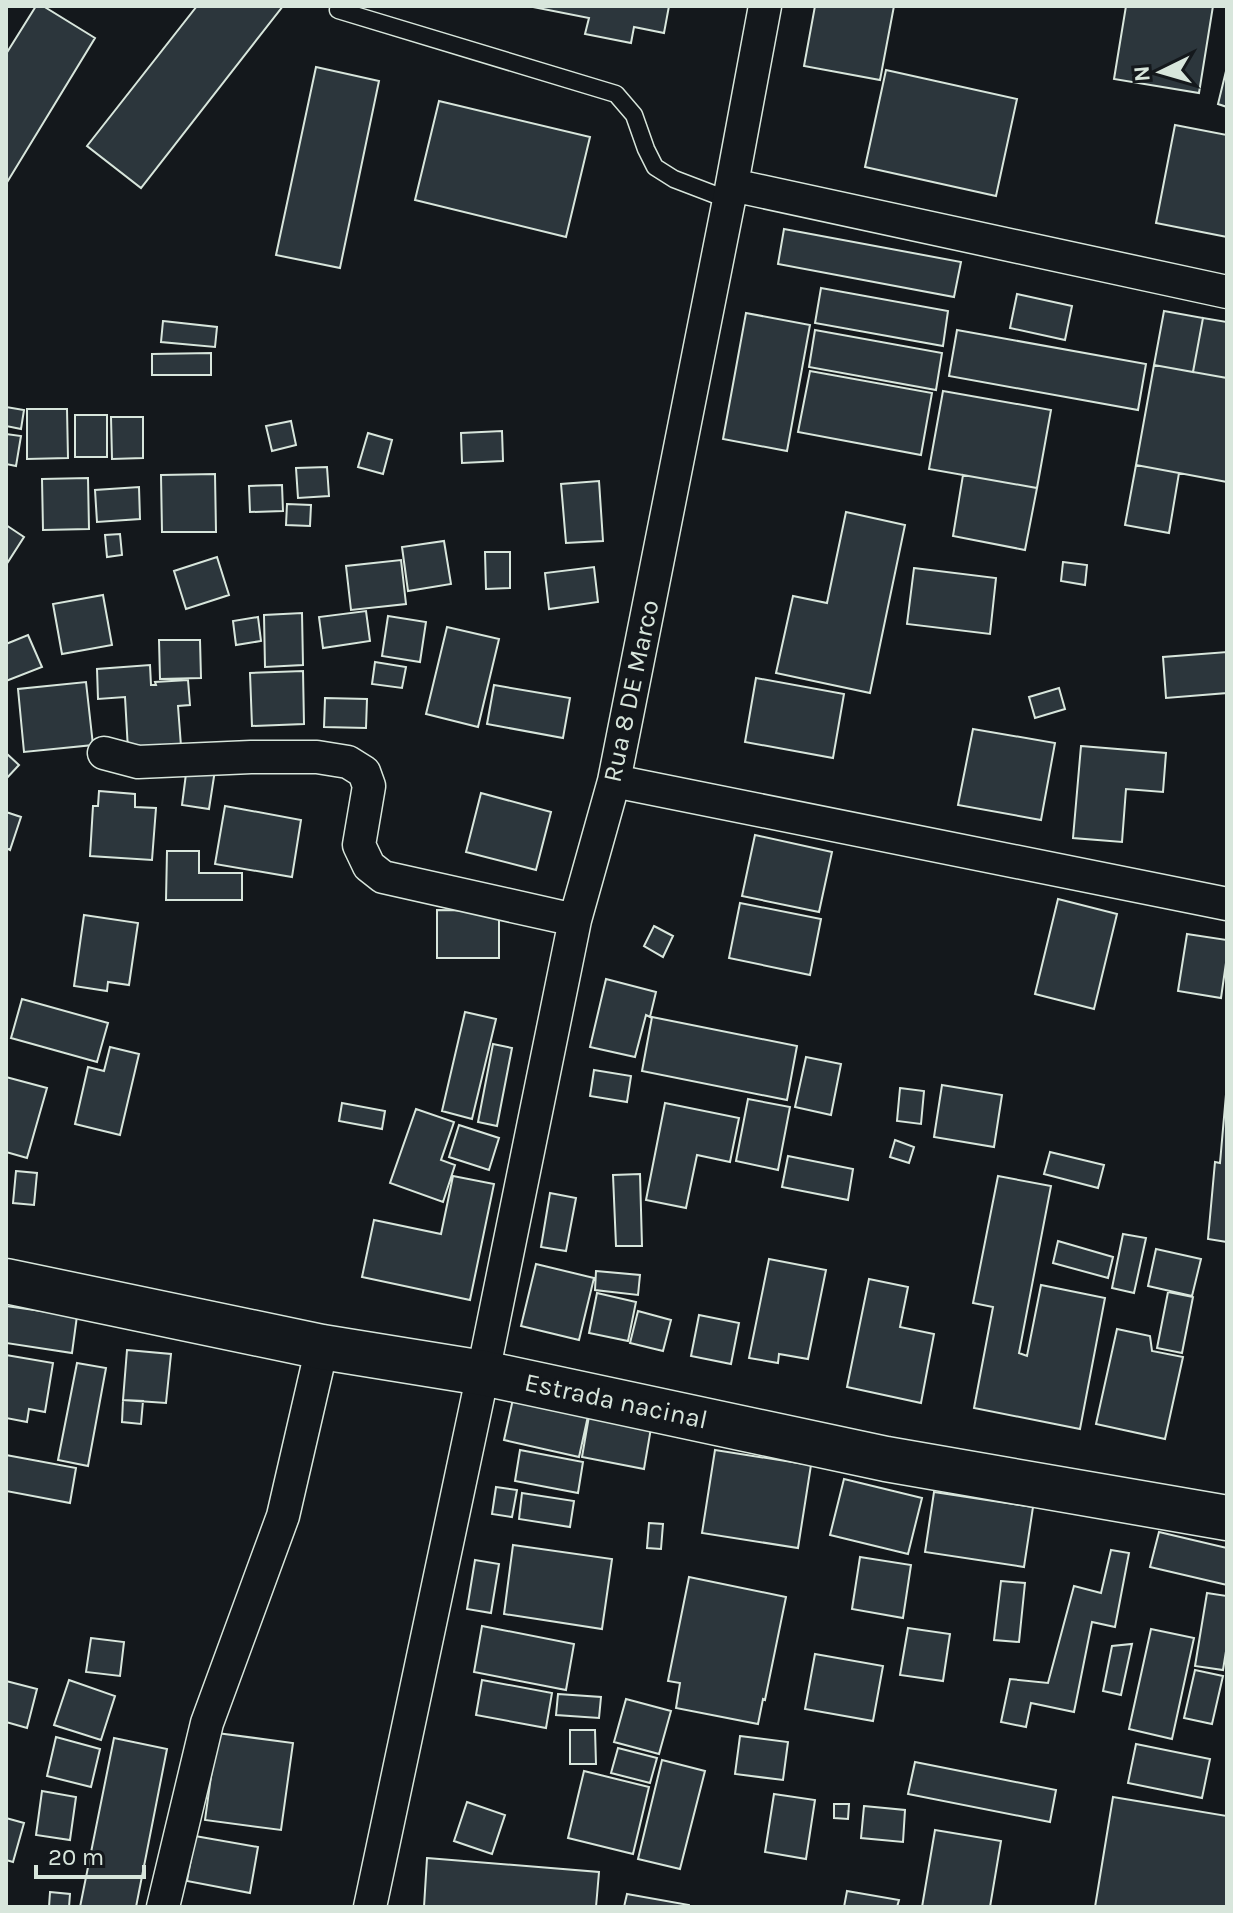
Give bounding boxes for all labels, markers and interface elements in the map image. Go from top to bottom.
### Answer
north arrow [1121,32,1201,112]
text: N [1128,65,1156,83]
street label: Rua 8 DE Marco [597,597,665,785]
street label: Estrada nacinal [522,1366,710,1436]
scale bar [36,1829,144,1879]
text: 20 m [48,1843,104,1871]

